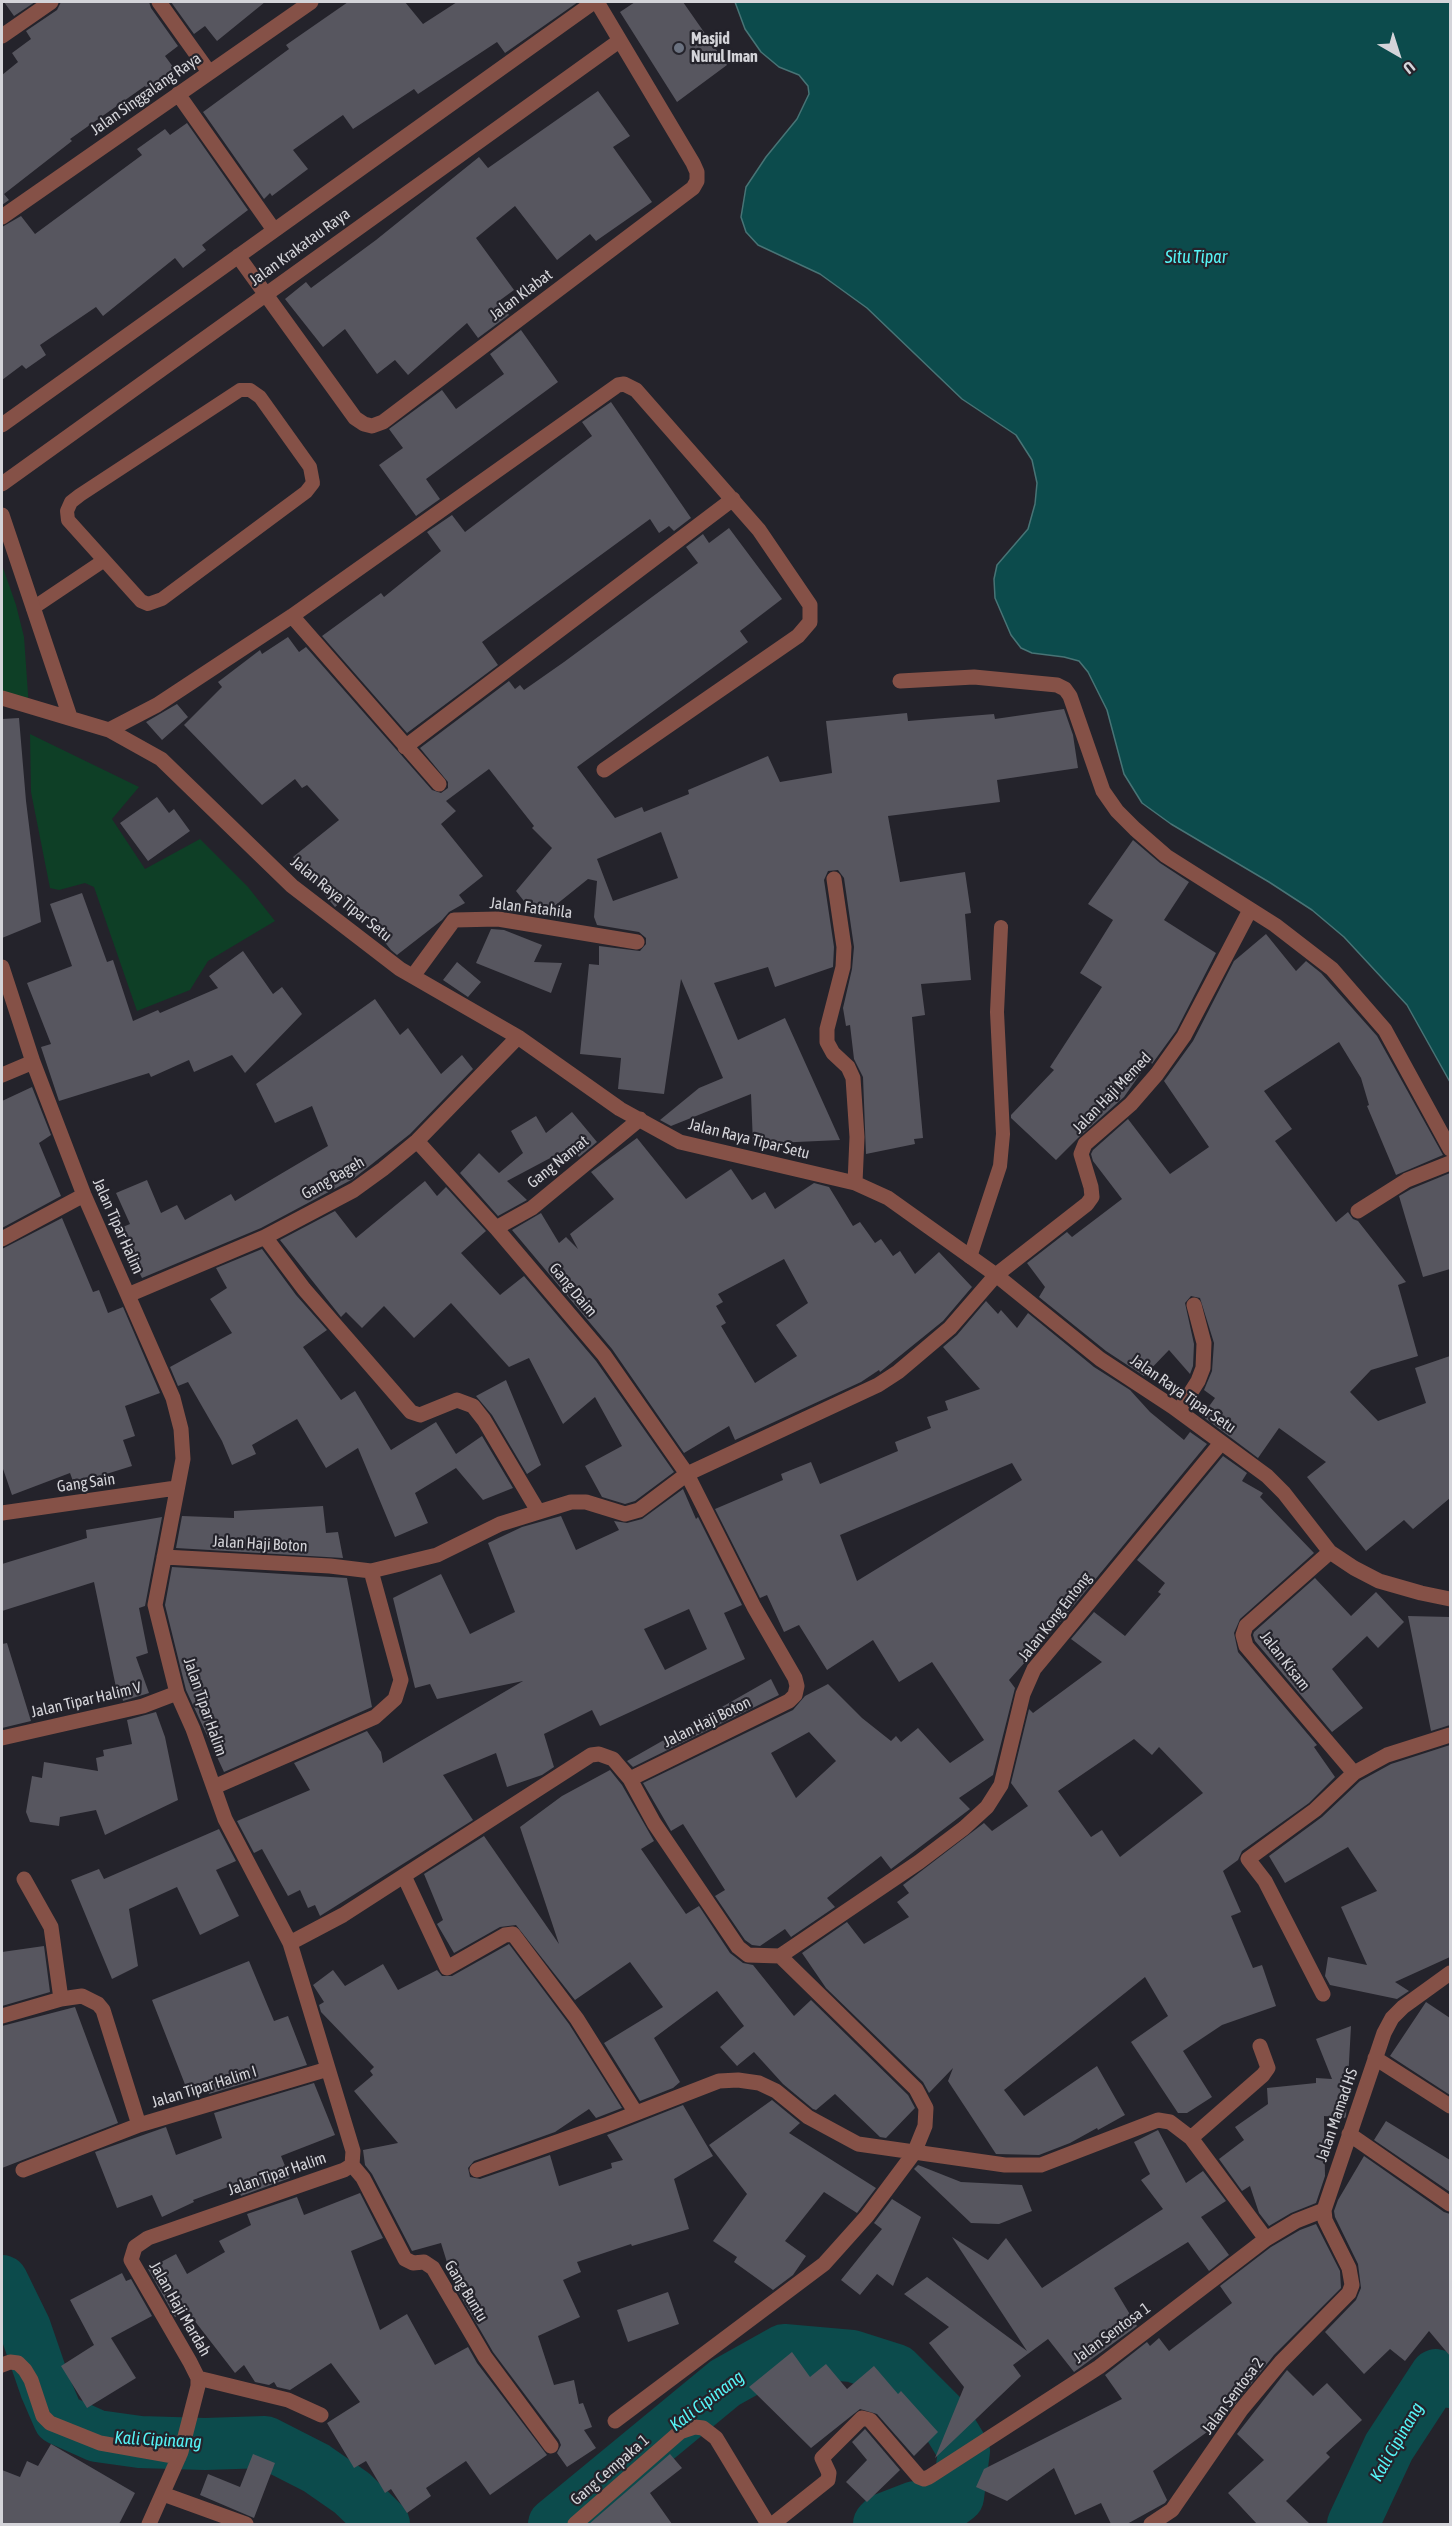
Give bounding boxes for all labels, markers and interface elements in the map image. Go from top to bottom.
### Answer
north arrow [1368,24,1428,84]
place label: Masjid Nurul Iman [691,29,758,67]
marker: Masjid Nurul Iman [672,41,686,55]
street label: Jalan Singgalang Raya [87,49,205,139]
text: U [1400,58,1419,78]
street label: Jalan Krakatau Raya [246,204,354,290]
water label: Situ Tipar [1165,246,1227,268]
street label: Jalan Klabat [486,265,556,325]
street label: Jalan Raya Tipar Setu [287,852,395,946]
street label: Jalan Fatahila [489,893,573,923]
street label: Jalan Haji Memed [1069,1049,1155,1137]
street label: Jalan Raya Tipar Setu [686,1115,812,1163]
street label: Gang Namat [524,1132,592,1192]
street label: Gang Bageh [298,1152,368,1204]
street label: Jalan Tipar Halim [88,1175,148,1277]
street label: Gang Daim [545,1259,601,1321]
street label: Jalan Raya Tipar Setu [1127,1350,1239,1438]
street label: Gang Sain [56,1469,116,1497]
street label: Jalan Haji Boton [212,1532,308,1556]
street label: Jalan Kong Entong [1014,1569,1096,1665]
street label: Jalan Kisam [1256,1627,1314,1695]
street label: Jalan Tipar Halim [179,1655,231,1759]
street label: Jalan Tipar Halim V [29,1678,143,1722]
street label: Jalan Haji Boton [660,1692,754,1752]
street label: Jalan Tipar Halim I [149,2062,259,2112]
street label: Jalan Mamad HS [1312,2066,1362,2164]
street label: Jalan Tipar Halim [225,2148,329,2200]
street label: Gang Buntu [440,2257,492,2325]
street label: Jalan Haji Mardah [145,2258,215,2360]
street label: Jalan Sentosa 1 [1070,2299,1154,2367]
street label: Jalan Sentosa 2 [1198,2354,1268,2438]
water label: Kali Cipinang [666,2366,748,2436]
water label: Kali Cipinang [1366,2399,1428,2485]
water label: Kali Cipinang [114,2427,202,2453]
street label: Gang Cempaka 1 [567,2431,653,2509]

